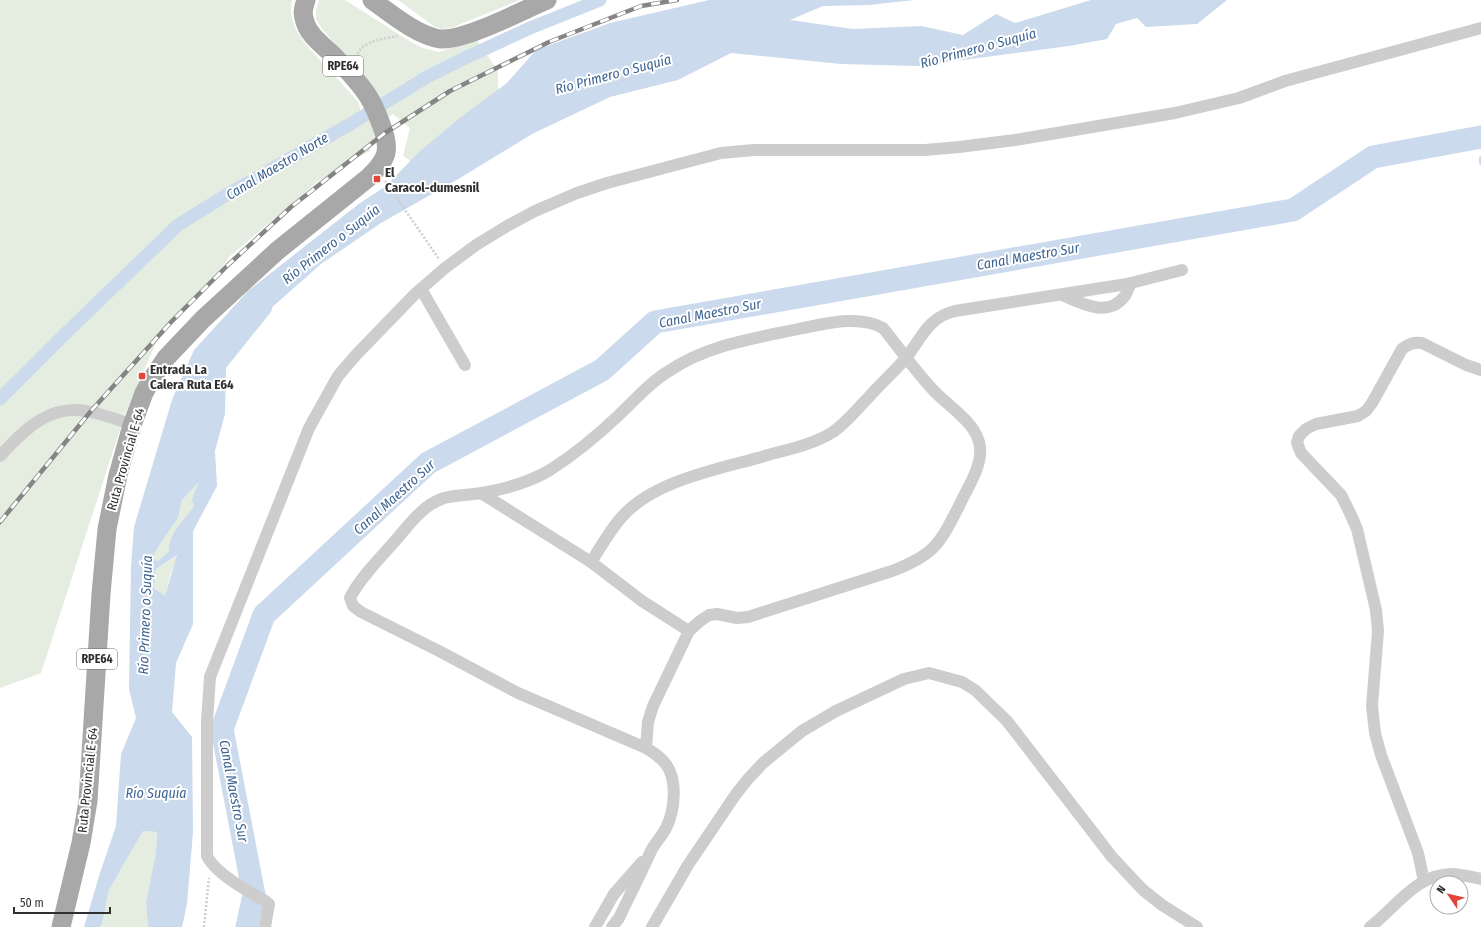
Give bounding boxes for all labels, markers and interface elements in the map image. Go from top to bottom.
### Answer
water label: Río Primero o Suquía [918,25,1038,72]
water label: Río Primero o Suquía [553,51,673,98]
road number: RPE64 [323,56,363,76]
water label: Canal Maestro Norte [223,129,332,204]
place label: El Caracol-dumesnil [385,165,480,195]
marker: El Caracol-dumesnil [372,174,382,184]
water label: Río Primero o Suquía [279,201,384,288]
water label: Canal Maestro Sur [976,239,1082,274]
water label: Canal Maestro Sur [658,295,764,332]
place label: Entrada La Calera Ruta E64 [150,362,234,392]
marker: Entrada La Calera Ruta E64 [137,371,147,381]
street label: Ruta Provincial E-64 [104,406,147,512]
water label: Canal Maestro Sur [350,456,439,538]
water label: Río Primero o Suquía [135,555,156,675]
road number: RPE64 [77,649,117,669]
street label: Ruta Provincial E-64 [75,727,100,833]
water label: Canal Maestro Sur [215,739,252,845]
water label: Río Suquía [125,785,187,802]
north arrow [1429,875,1469,915]
text: N [1434,883,1448,896]
scale bar [14,889,110,915]
text: 50 m [20,896,44,910]

